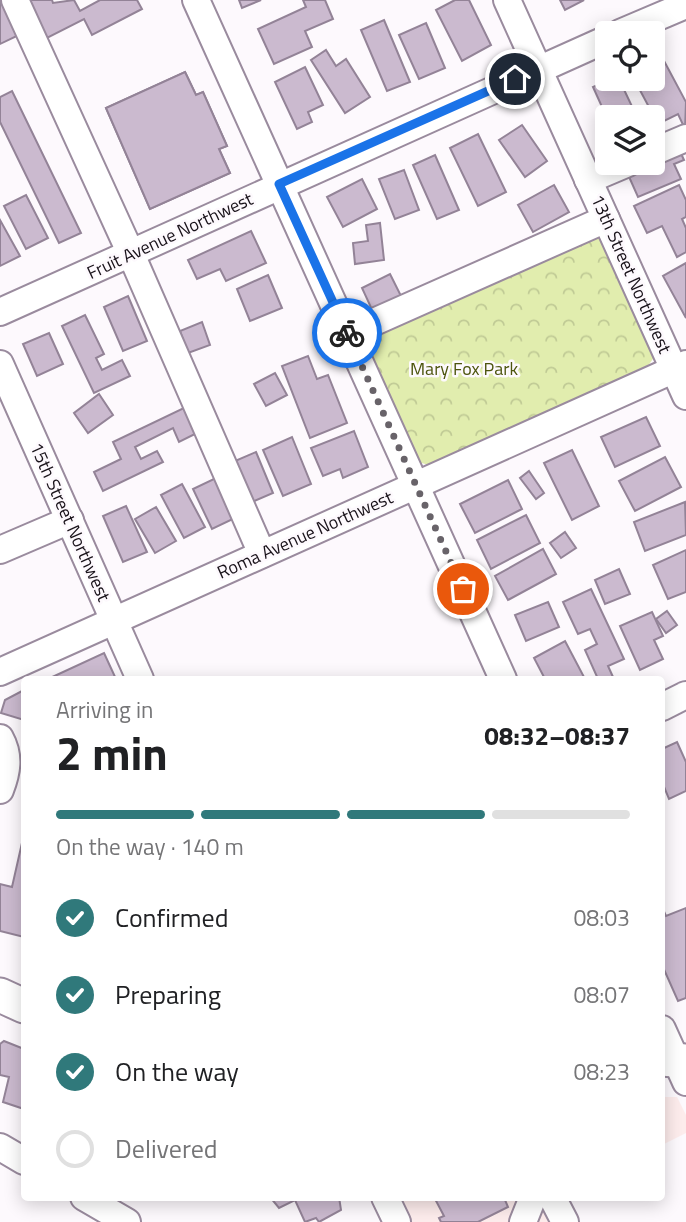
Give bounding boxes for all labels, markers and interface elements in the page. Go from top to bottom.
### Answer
map controls [595,21,665,175]
button: locate [595,21,665,91]
pin [485,49,545,109]
icon: home [496,60,534,98]
button: layers [595,105,665,175]
street label: Fruit Avenue Northwest [82,185,258,286]
street label: 13th Street Northwest [584,190,679,358]
courier [312,298,382,368]
icon: bike [328,314,366,352]
park label: Mary Fox Park [410,355,518,382]
street label: 15th Street Northwest [23,438,118,606]
street label: Roma Avenue Northwest [213,483,398,585]
pin [433,559,493,619]
icon: bag [444,570,482,608]
text: Arriving in [56,692,153,727]
text: 08:32–08:37 [484,716,630,755]
text: 2 min [56,718,168,788]
text: On the way · 140 m [56,829,244,864]
text: Confirmed [115,898,229,937]
icon: check [56,899,94,937]
text: 08:03 [573,900,630,935]
text: Preparing [115,975,221,1014]
icon: check [56,976,94,1014]
text: 08:07 [573,977,630,1012]
text: On the way [115,1052,239,1091]
icon: check [56,1053,94,1091]
text: 08:23 [573,1054,630,1089]
text: Delivered [115,1129,218,1168]

